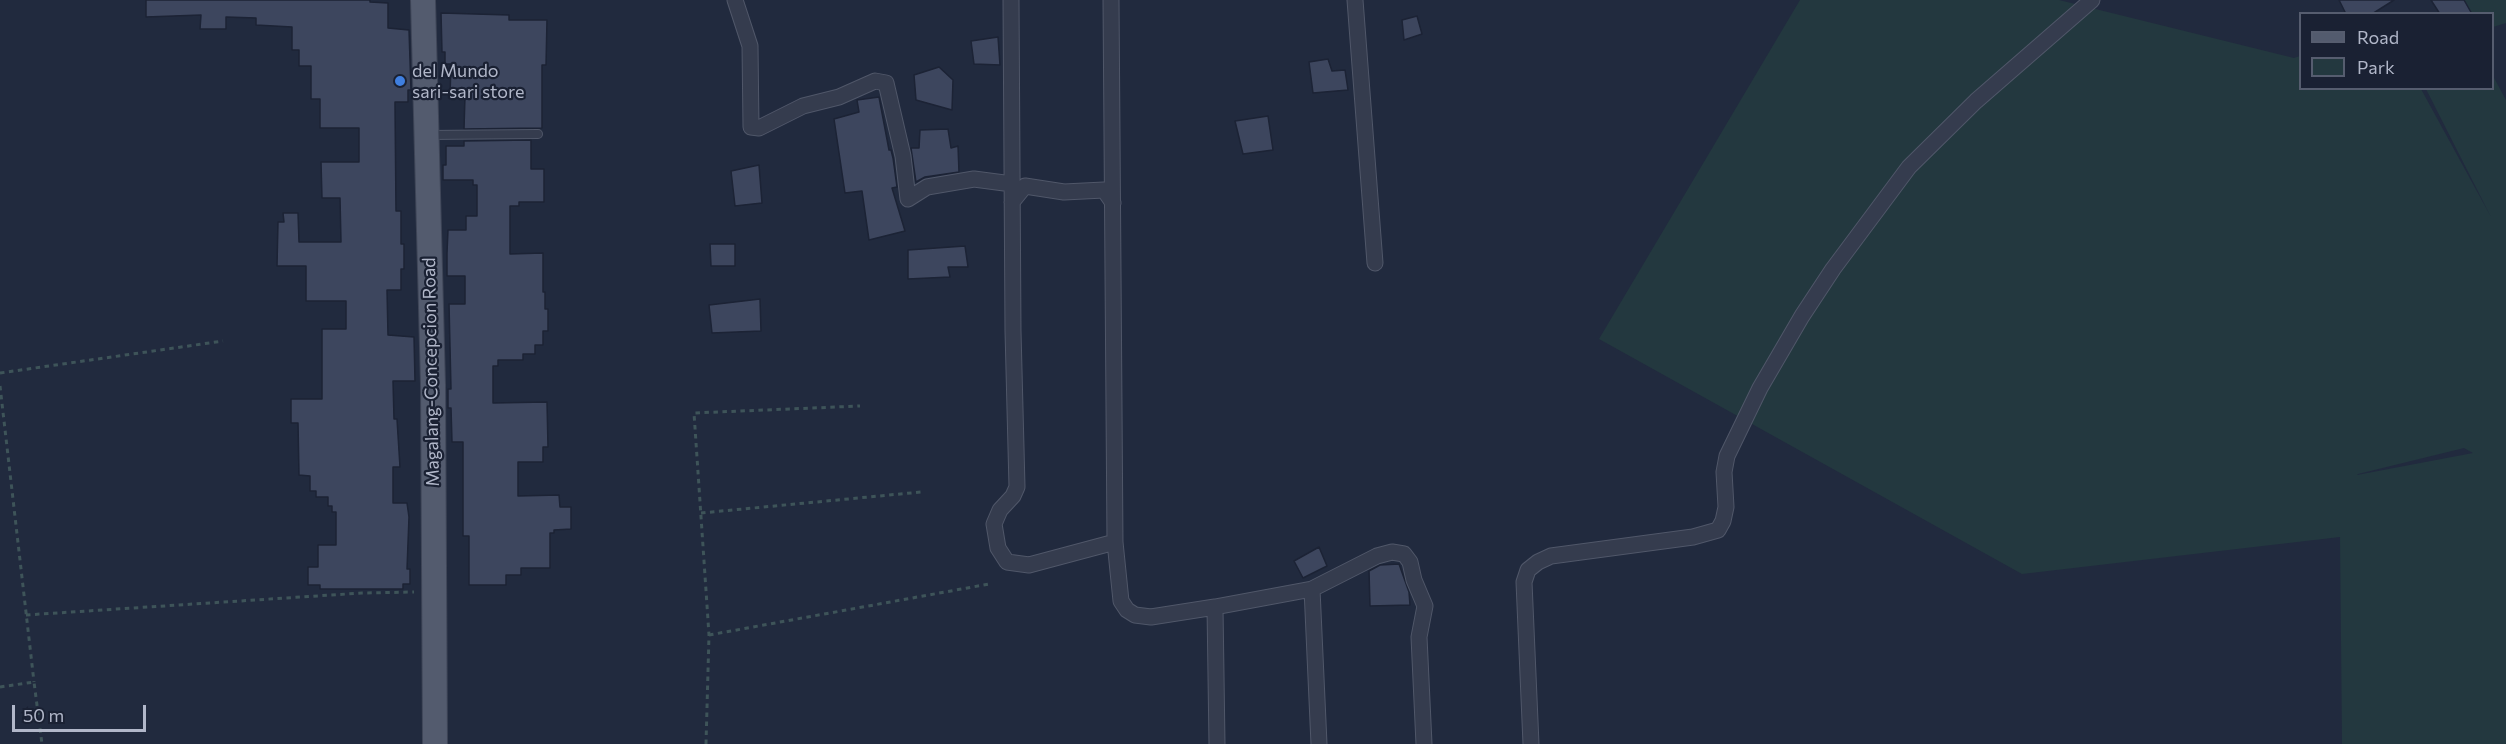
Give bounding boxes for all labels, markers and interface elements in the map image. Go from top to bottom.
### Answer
legend [2299,12,2494,90]
text: Road [2357,26,2399,48]
text: Park [2357,56,2395,78]
place label: del Mundo sari-sari store [412,60,524,103]
marker: del Mundo sari-sari store [393,74,407,88]
street label: Magalang-Concepcion Road [418,257,444,487]
scale bar [15,693,148,731]
text: 50 m [23,704,64,726]

